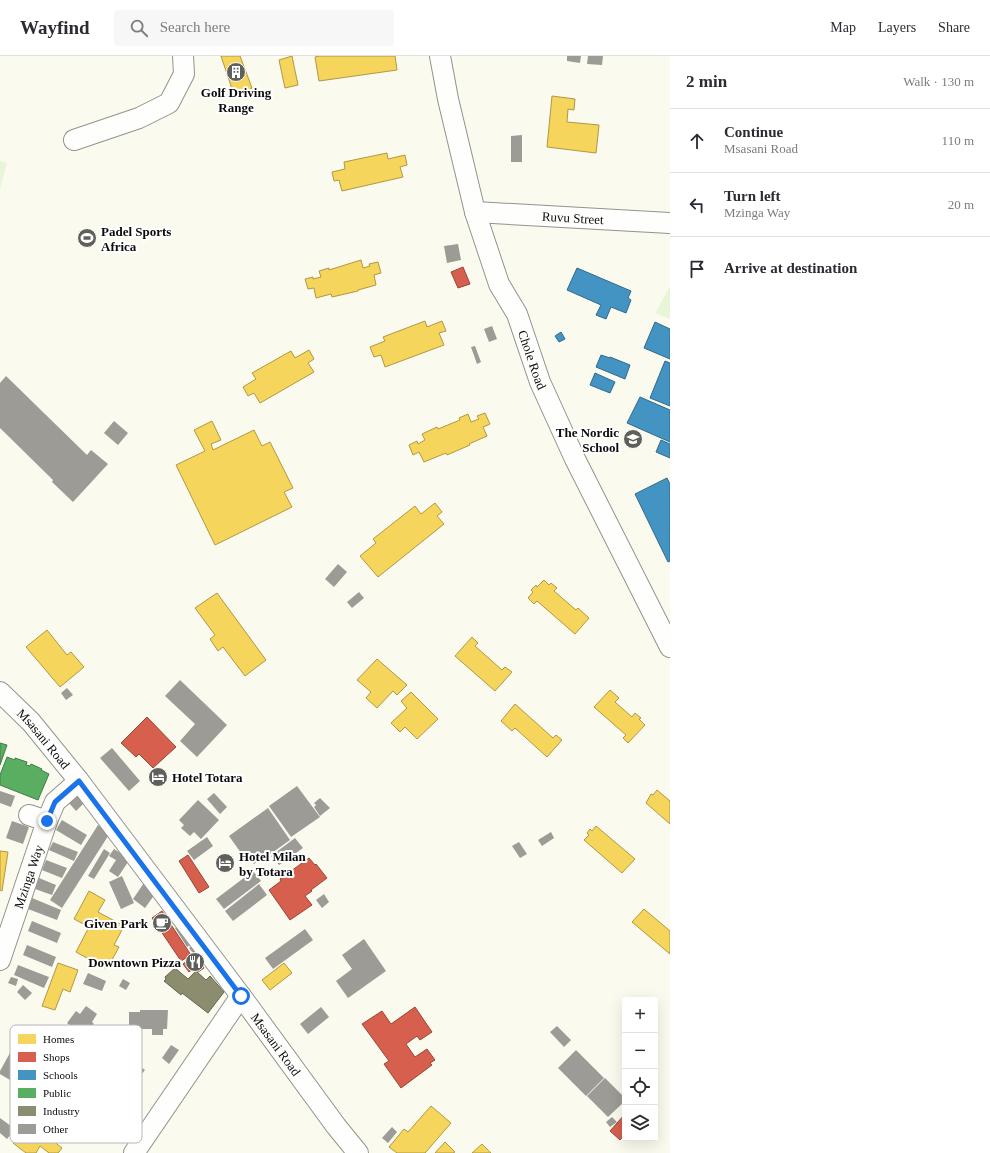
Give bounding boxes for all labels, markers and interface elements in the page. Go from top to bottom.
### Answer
search box [114,10,394,46]
text: Wayfind [20,17,90,38]
icon: search [128,17,150,39]
text: Search here [160,19,230,35]
text: Map [830,20,856,35]
text: Layers [878,20,916,35]
text: Share [938,20,970,35]
building icon: Golf Driving Range [225,61,247,83]
text: 2 min [686,72,727,91]
text: Walk · 130 m [903,74,974,89]
place label: Golf Driving Range [201,85,272,115]
text: Continue [724,124,783,140]
icon: ahead [686,130,708,152]
text: 110 m [942,133,974,148]
text: Msasani Road [724,141,798,156]
text: Turn left [724,188,781,204]
icon: left [686,194,708,216]
text: 20 m [948,197,974,212]
text: Mzinga Way [724,205,790,220]
street label: Ruvu Street [542,209,604,227]
place label: Padel Sports Africa [101,224,171,254]
sports icon: Padel Sports Africa [76,227,98,249]
icon: arrive [686,258,708,280]
text: Arrive at destination [724,260,857,276]
street label: Chole Road [515,328,550,392]
place label: The Nordic School [556,425,619,455]
school or university icon: The Nordic School [622,428,644,450]
street label: Msasani Road [14,706,73,772]
hotel icon: Hotel Totara [147,766,169,788]
place label: Hotel Totara [172,770,243,785]
route end [38,812,56,830]
street label: Mzinga Way [11,843,47,911]
place label: Hotel Milan by Totara [239,849,307,879]
hotel icon: Hotel Milan by Totara [214,852,236,874]
cafe icon: Given Park [151,912,173,934]
place label: Given Park [84,916,149,931]
restaurant icon: Downtown Pizza [184,951,206,973]
place label: Downtown Pizza [88,955,181,970]
route start [232,987,250,1005]
map controls [622,997,658,1141]
button: + [622,997,658,1033]
street label: Msasani Road [248,1010,304,1079]
legend [10,1025,142,1143]
text: Homes [43,1033,74,1045]
button: − [622,1033,658,1069]
text: Shops [43,1051,70,1063]
text: Schools [43,1069,78,1081]
button: locate [622,1069,658,1105]
text: Public [43,1087,71,1099]
text: Industry [43,1105,80,1117]
button: layers [622,1105,658,1141]
text: Other [43,1123,68,1135]

